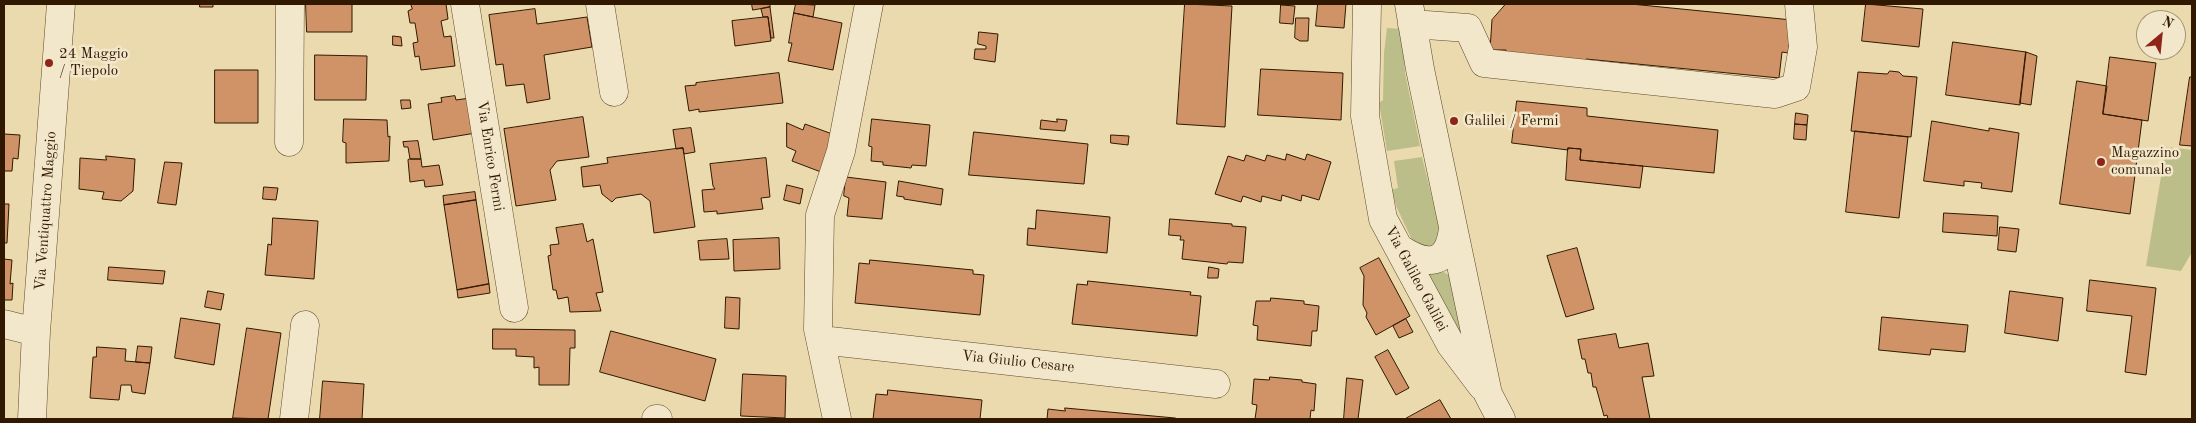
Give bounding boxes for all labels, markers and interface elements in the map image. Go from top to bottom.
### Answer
north arrow [2136,10,2186,60]
text: N [2160,14,2176,31]
place label: 24 Maggio / Tiepolo [59,45,128,80]
marker: 24 Maggio / Tiepolo [43,57,55,69]
street label: Via Enrico Fermi [472,100,508,212]
place label: Galilei / Fermi [1464,112,1559,130]
marker: Galilei / Fermi [1448,115,1460,127]
street label: Via Ventiquattro Maggio [31,131,61,291]
place label: Magazzino comunale [2111,144,2179,179]
marker: Magazzino comunale [2095,156,2107,168]
street label: Via Galileo Galilei [1381,223,1451,335]
street label: Via Giulio Cesare [961,347,1075,377]

